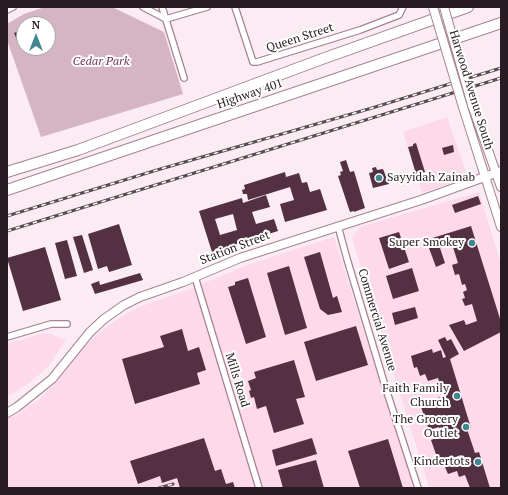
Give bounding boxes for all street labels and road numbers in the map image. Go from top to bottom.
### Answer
street label: Queen Street [265,20,335,56]
street label: Harwood Avenue South [446,28,496,152]
street label: Highway 401 [215,76,285,112]
street label: Station Street [198,228,272,268]
street label: Commercial Avenue [355,267,399,373]
street label: Mills Road [222,351,252,409]

